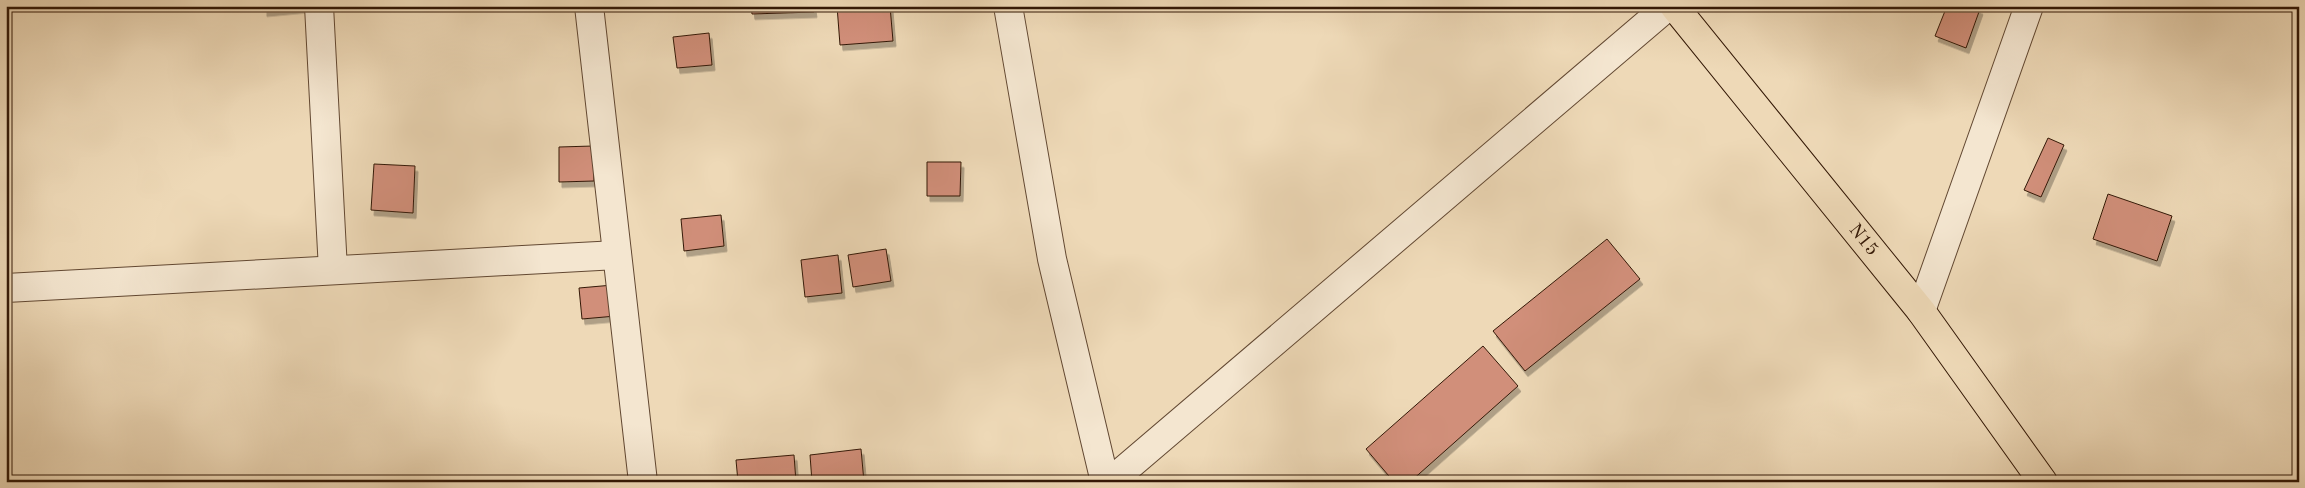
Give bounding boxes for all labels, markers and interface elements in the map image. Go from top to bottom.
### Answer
street label: N15 [1845,221,1881,259]

